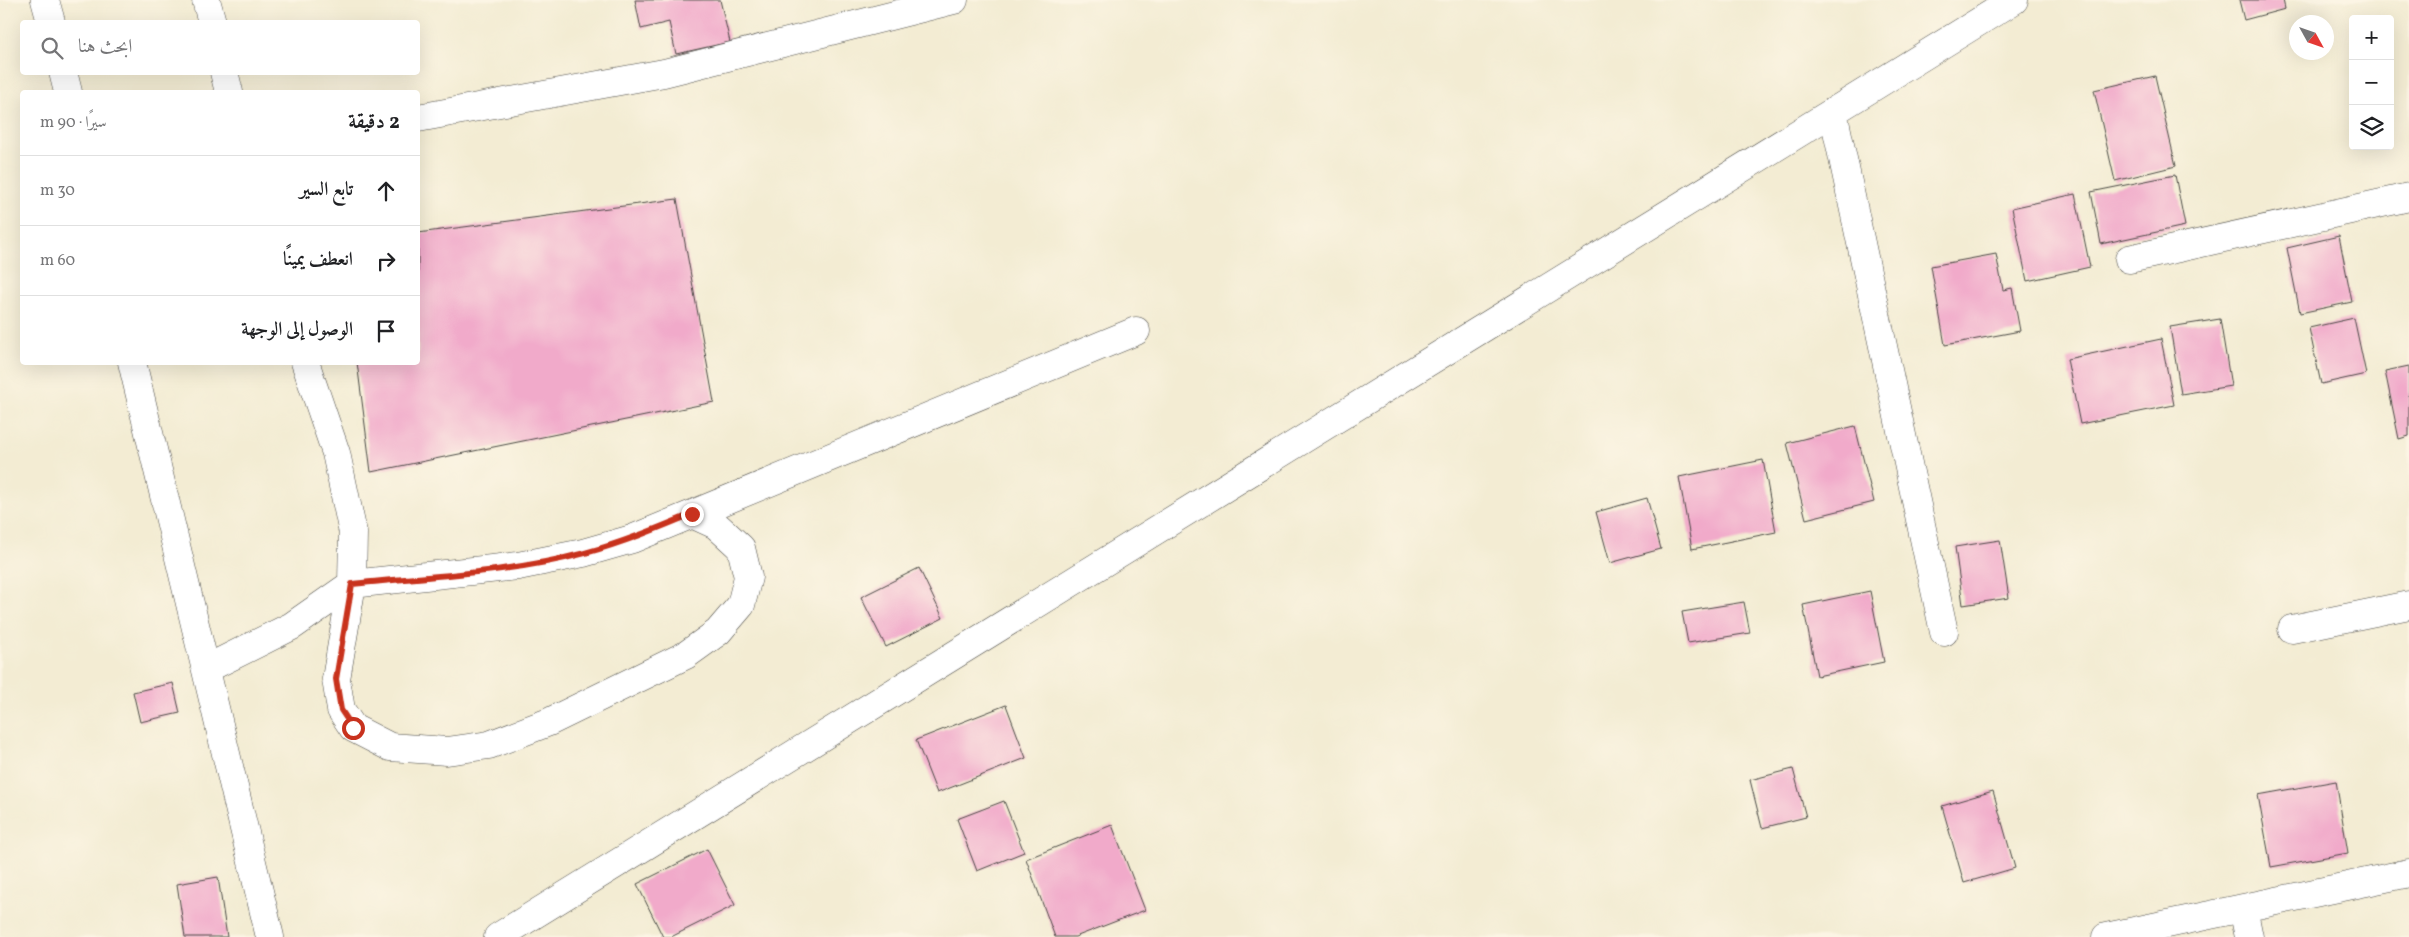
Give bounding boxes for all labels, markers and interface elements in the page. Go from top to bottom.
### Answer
north arrow [2289,15,2334,60]
map controls [2349,15,2394,150]
button: + [2349,15,2394,60]
search box [20,20,420,75]
icon: search [38,34,66,62]
text: ابحث هنا [78,34,132,60]
button: − [2349,60,2394,105]
button: layers [2349,105,2394,150]
text: 2 دقيقة [348,108,400,137]
text: سيرًا · 90 m [40,112,107,134]
text: تابع السير [300,177,353,203]
icon: ahead [372,177,400,205]
text: 30 m [40,180,75,202]
text: انعطف يمينًا [283,247,353,273]
icon: right [372,247,400,275]
text: 60 m [40,250,75,272]
text: الوصول إلى الوجهة [241,317,353,343]
icon: arrive [372,317,400,345]
route end [681,503,704,526]
route start [342,717,365,740]

